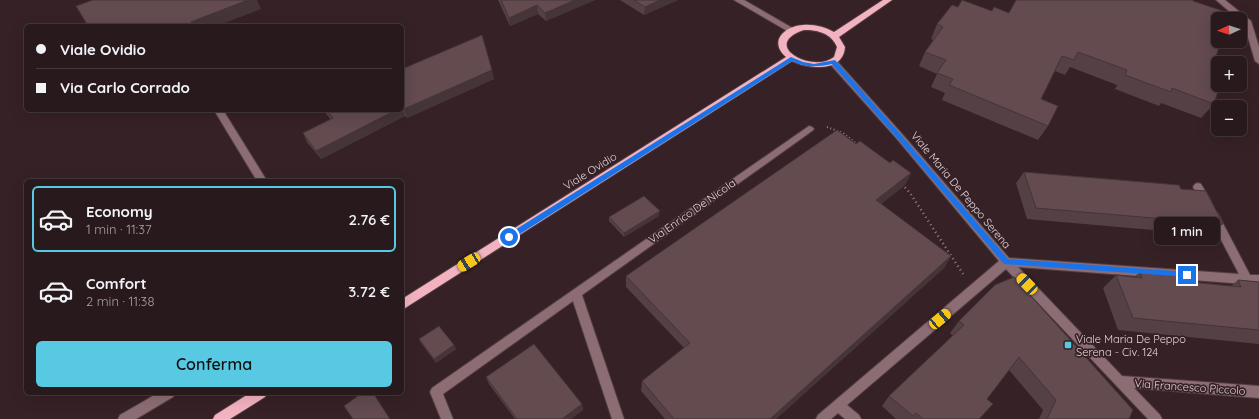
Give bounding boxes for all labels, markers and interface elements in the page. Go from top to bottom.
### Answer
north arrow [1211,12,1247,48]
map controls [1211,12,1247,136]
text: Viale Ovidio [60,40,146,59]
button: + [1211,56,1247,92]
text: Via Carlo Corrado [60,78,190,97]
button: − [1211,100,1247,136]
street label: Viale Maria De Peppo Serena [908,129,1014,251]
street label: Viale Ovidio [561,149,620,193]
street label: Via Enrico De Nicola [646,176,738,246]
icon: car [38,201,74,237]
text: Economy [86,202,153,221]
text: 2.76 € [349,210,390,229]
callout: 1 min [1154,217,1220,245]
text: 1 min · 11:37 [86,221,152,237]
text: 1 min [1171,223,1203,239]
route start [500,228,518,246]
car [456,251,482,273]
route end [1178,266,1196,284]
car [1014,271,1040,297]
icon: car [38,273,74,309]
text: Comfort [86,274,147,293]
text: 3.72 € [348,282,390,301]
text: 2 min · 11:38 [86,293,154,309]
car [927,307,953,331]
place label: Viale Maria De Peppo Serena - Civ. 124 [1076,332,1186,359]
marker: Viale Maria De Peppo Serena - Civ. 124 [1063,340,1073,350]
button: Conferma [36,341,392,387]
street label: Via Francesco Piccolo [1134,376,1246,398]

